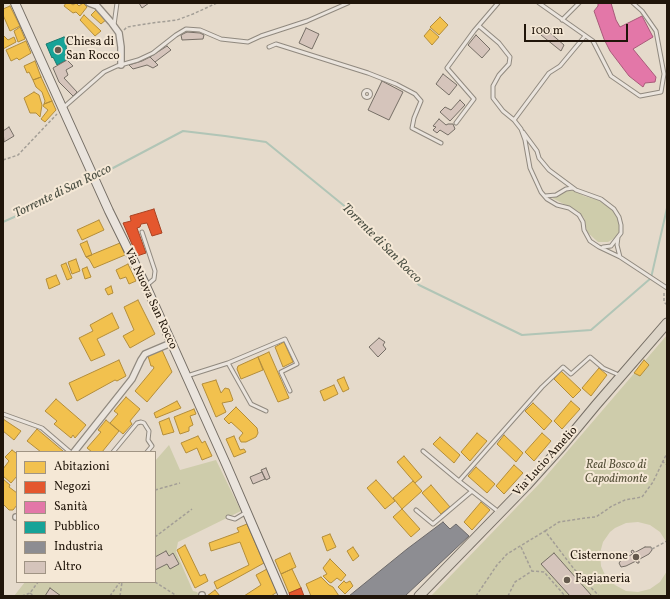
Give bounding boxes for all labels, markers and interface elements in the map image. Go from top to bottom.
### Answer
scale bar [526,16,630,42]
text: 100 m [531,23,563,39]
place label: Chiesa di San Rocco [66,36,120,64]
marker: Chiesa di San Rocco [53,45,63,55]
water label: Torrente di San Rocco [12,162,114,222]
water label: Torrente di San Rocco [338,201,424,287]
street label: Via Nuova San Rocco [120,246,180,352]
street label: Via Lucio Amelio [511,424,581,500]
legend [16,451,156,583]
text: Abitazioni [54,459,110,475]
park label: Real Bosco di Capodimonte [585,459,647,487]
text: Negozi [54,479,91,495]
text: Sanità [54,499,88,515]
text: Pubblico [54,519,100,535]
text: Industria [54,539,103,555]
place label: Cisternone [570,550,628,564]
marker: Cisternone [631,552,641,562]
text: Altro [54,559,82,575]
place label: Fagianeria [575,573,630,587]
marker: Fagianeria [562,575,572,585]

